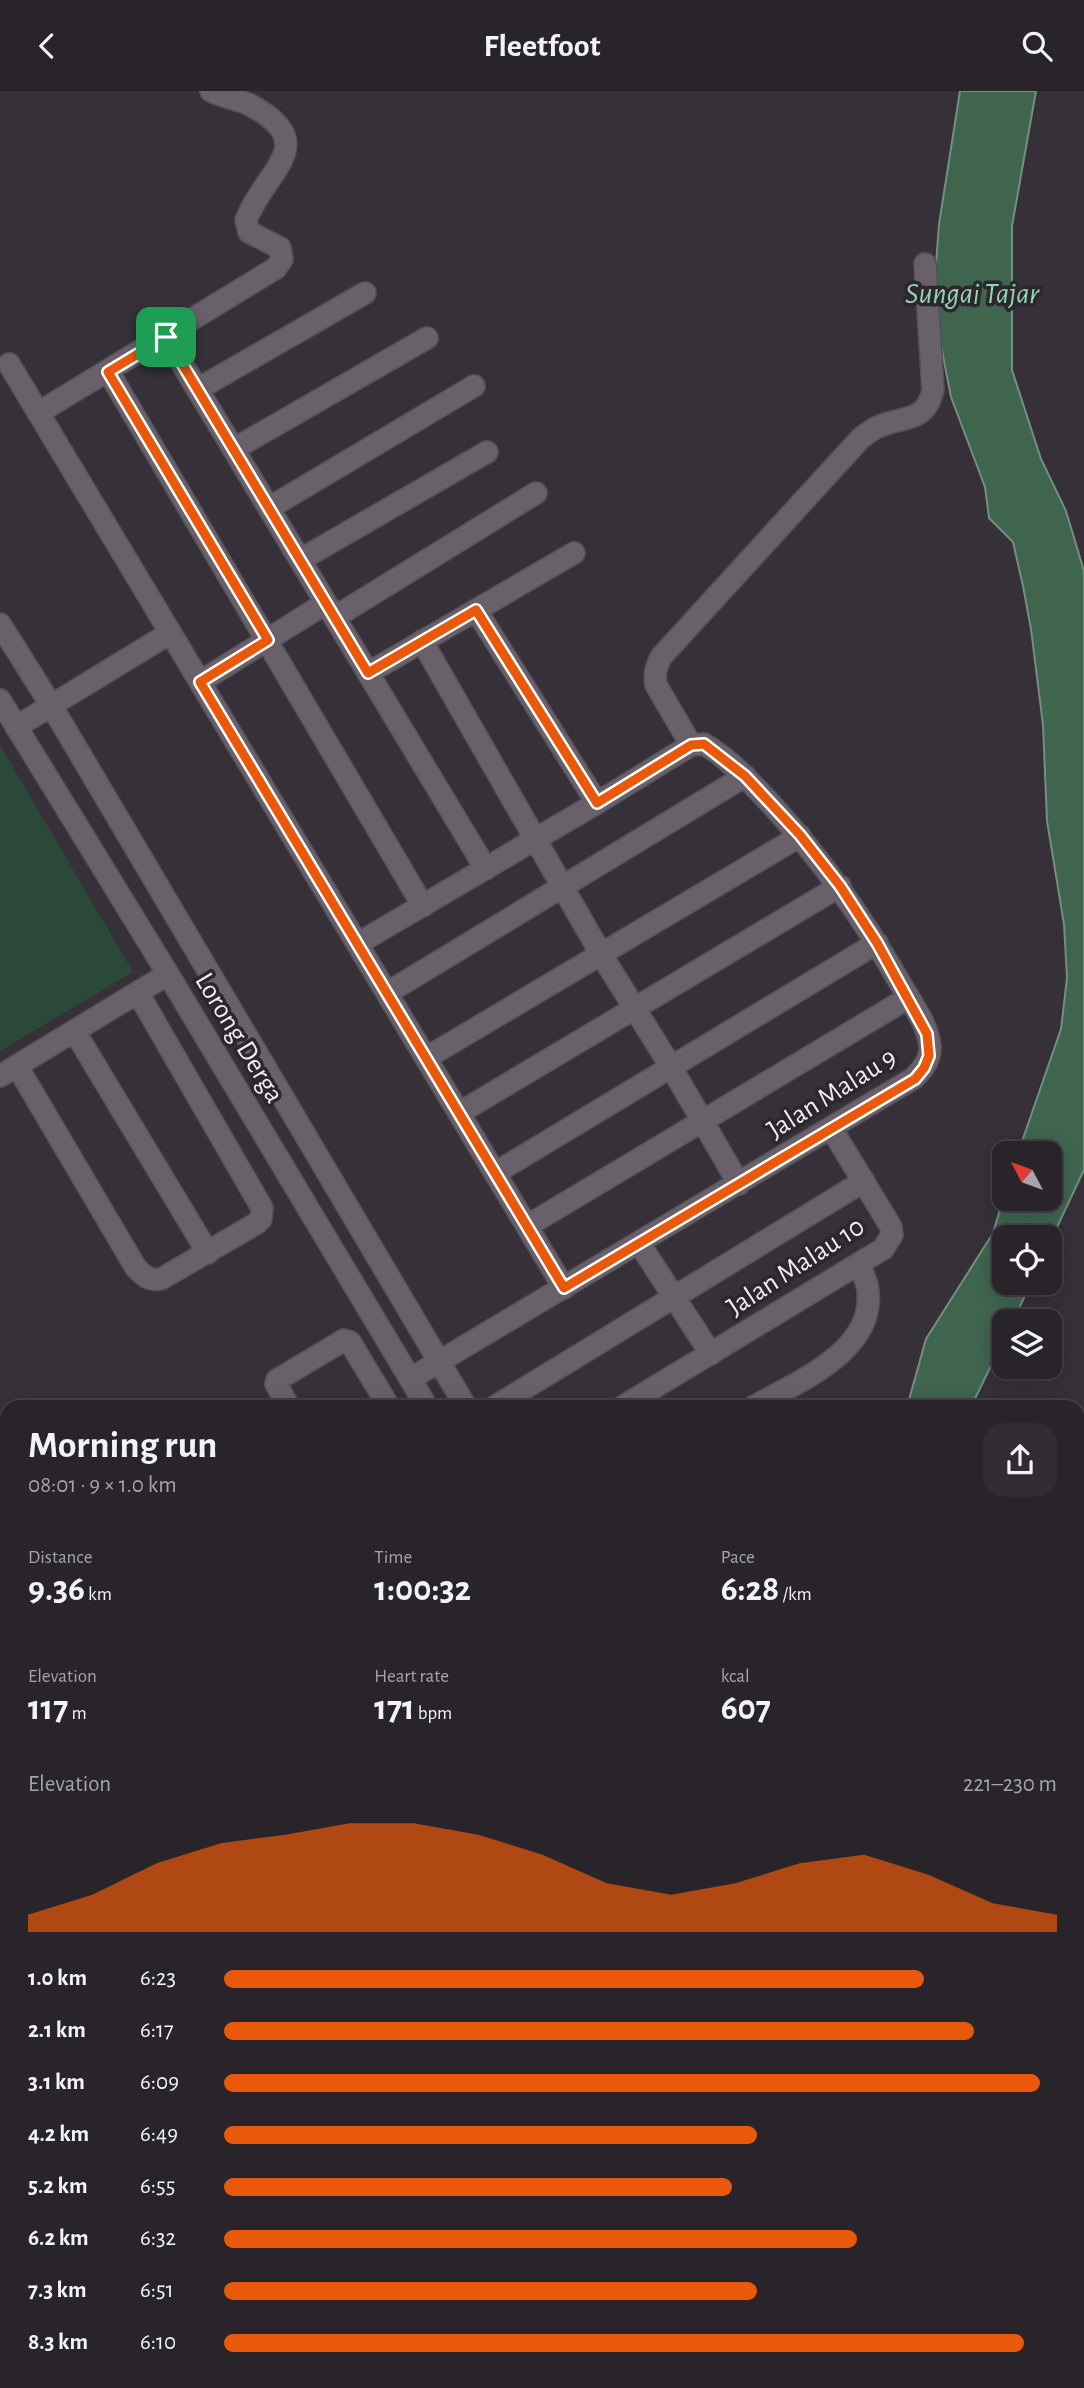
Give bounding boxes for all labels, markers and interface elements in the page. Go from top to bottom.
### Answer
icon: back [28,27,66,65]
icon: search [1018,27,1056,65]
text: Fleetfoot [484,30,600,62]
water label: Sungai Tajar [905,279,1040,309]
pin [136,307,196,367]
icon: arrive [147,318,185,356]
street label: Lorong Derga [189,968,289,1108]
street label: Jalan Malau 9 [763,1043,901,1145]
north arrow [992,1141,1062,1211]
map controls [992,1141,1062,1379]
street label: Jalan Malau 10 [722,1212,870,1322]
button: locate [992,1225,1062,1295]
button: layers [992,1309,1062,1379]
button: share [983,1423,1057,1497]
text: Morning run [28,1427,217,1465]
text: 08:01 · 9 × 1.0 km [28,1474,177,1497]
text: Distance [28,1548,92,1567]
text: Time [374,1548,412,1567]
text: Pace [721,1548,755,1567]
text: 9.36 [28,1572,85,1607]
text: 1:00:32 [374,1572,471,1607]
text: 6:28 [721,1572,779,1607]
text: km [85,1585,112,1604]
text: /km [779,1585,812,1604]
text: Elevation [28,1667,97,1686]
text: Heart rate [374,1667,449,1686]
text: kcal [721,1667,750,1686]
text: 117 [28,1691,68,1726]
text: 171 [374,1691,415,1726]
text: 607 [721,1691,771,1726]
text: m [68,1704,87,1723]
text: bpm [415,1704,452,1723]
text: Elevation [28,1773,111,1796]
text: 221–230 m [963,1773,1057,1796]
text: 1.0 km [28,1967,87,1990]
text: 6:23 [140,1967,176,1990]
text: 2.1 km [28,2019,86,2042]
text: 6:17 [140,2019,174,2042]
text: 3.1 km [28,2071,85,2094]
text: 6:09 [140,2071,179,2094]
text: 4.2 km [28,2123,89,2146]
text: 6:49 [140,2123,178,2146]
text: 5.2 km [28,2175,87,2198]
text: 6:55 [140,2175,175,2198]
text: 6.2 km [28,2227,89,2250]
text: 6:32 [140,2227,176,2250]
text: 7.3 km [28,2279,87,2302]
text: 6:51 [140,2279,174,2302]
text: 8.3 km [28,2331,88,2354]
text: 6:10 [140,2331,176,2354]

